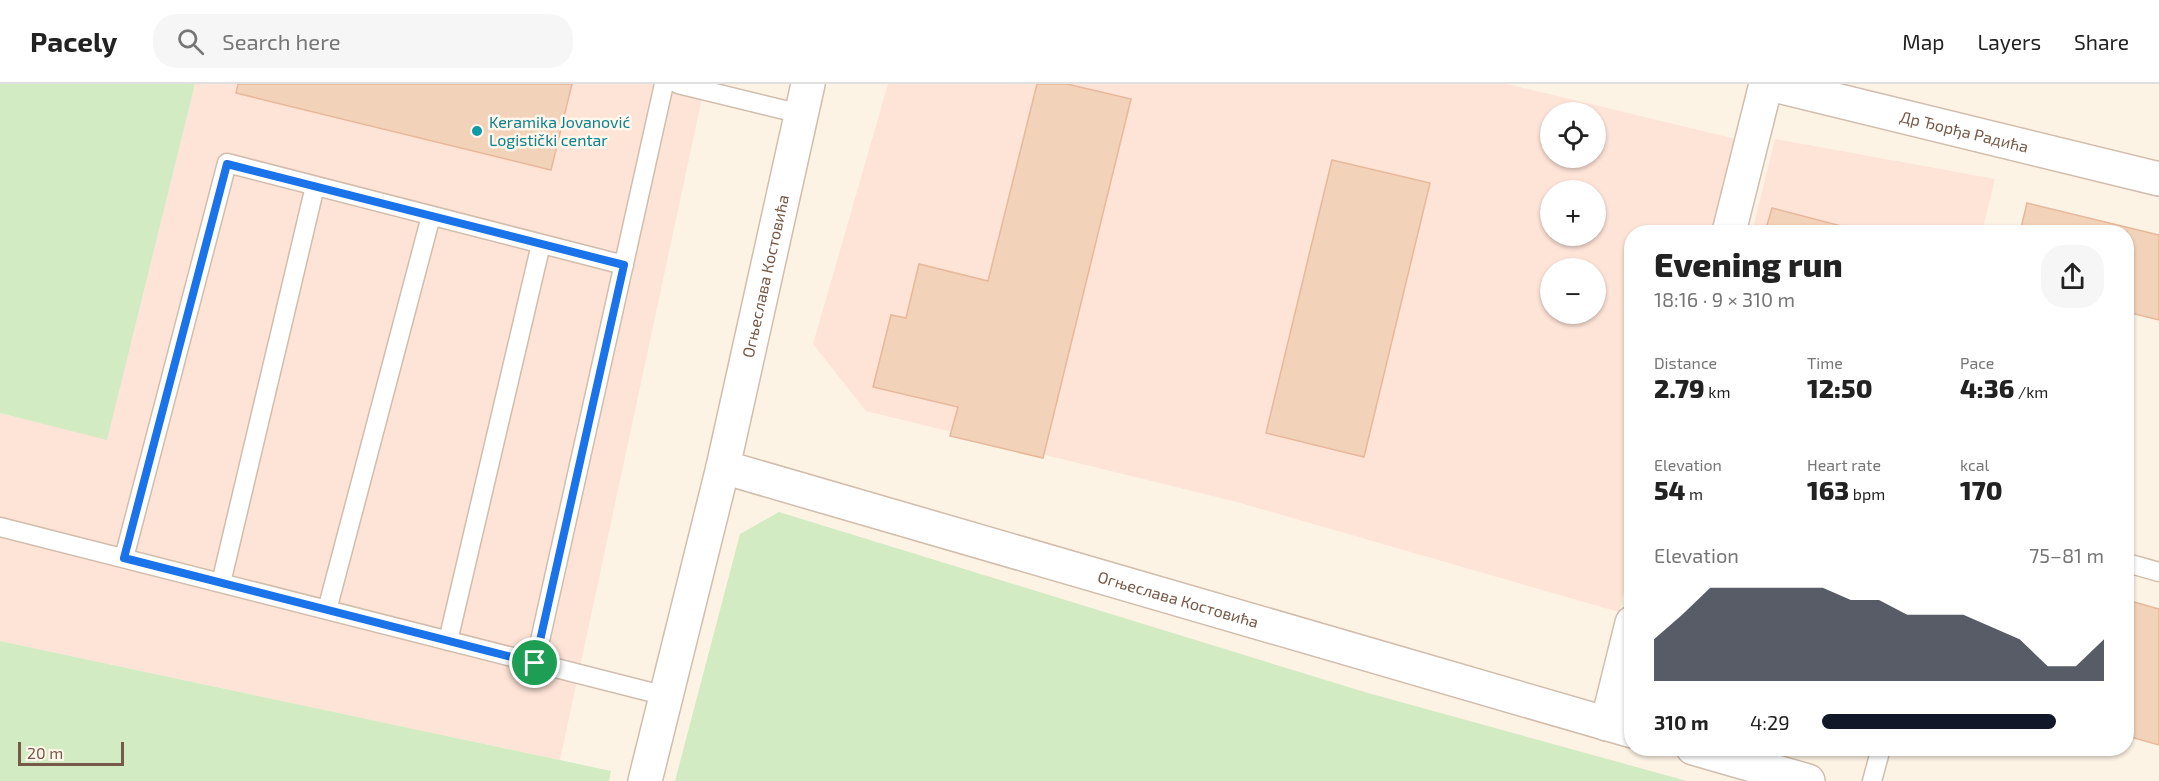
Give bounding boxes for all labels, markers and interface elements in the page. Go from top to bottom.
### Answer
search box [153,14,573,68]
text: Pacely [30,24,117,58]
icon: search [174,25,207,58]
text: Search here [222,28,341,54]
text: Map [1902,29,1944,54]
text: Layers [1977,29,2041,54]
text: Share [2074,29,2129,54]
map controls [1540,102,1606,324]
button: locate [1540,102,1606,168]
street label: Др Ђорђа Радића [1898,106,2031,156]
place label: Keramika Jovanović Logistički centar [489,112,631,149]
marker: Keramika Jovanović Logistički centar [470,124,484,138]
button: + [1540,180,1606,246]
street label: Огњеслава Костовића [738,193,792,359]
text: Evening run [1654,244,1843,284]
button: share [2041,245,2104,308]
button: − [1540,258,1606,324]
text: 18:16 · 9 × 310 m [1654,287,1795,311]
text: Distance [1654,353,1717,372]
text: Time [1807,353,1843,372]
text: Pace [1960,353,1994,372]
text: 2.79 [1654,372,1705,403]
text: 12:50 [1807,372,1872,403]
text: 4:36 [1960,372,2014,403]
text: km [1705,382,1730,401]
text: /km [2014,382,2048,401]
text: Elevation [1654,455,1722,474]
text: Heart rate [1807,455,1881,474]
text: kcal [1960,455,1989,474]
text: 54 [1654,474,1685,505]
text: 163 [1807,474,1849,505]
text: 170 [1960,474,2002,505]
text: m [1685,484,1703,503]
text: bpm [1849,484,1885,503]
text: Elevation [1654,543,1739,567]
text: 75–81 m [2029,543,2104,567]
street label: Огњеслава Костовића [1096,566,1261,631]
pin [509,637,560,688]
icon: arrive [518,646,551,679]
text: 310 m [1654,710,1709,734]
text: 4:29 [1750,710,1790,734]
scale bar [18,739,124,766]
text: 20 m [27,743,63,762]

